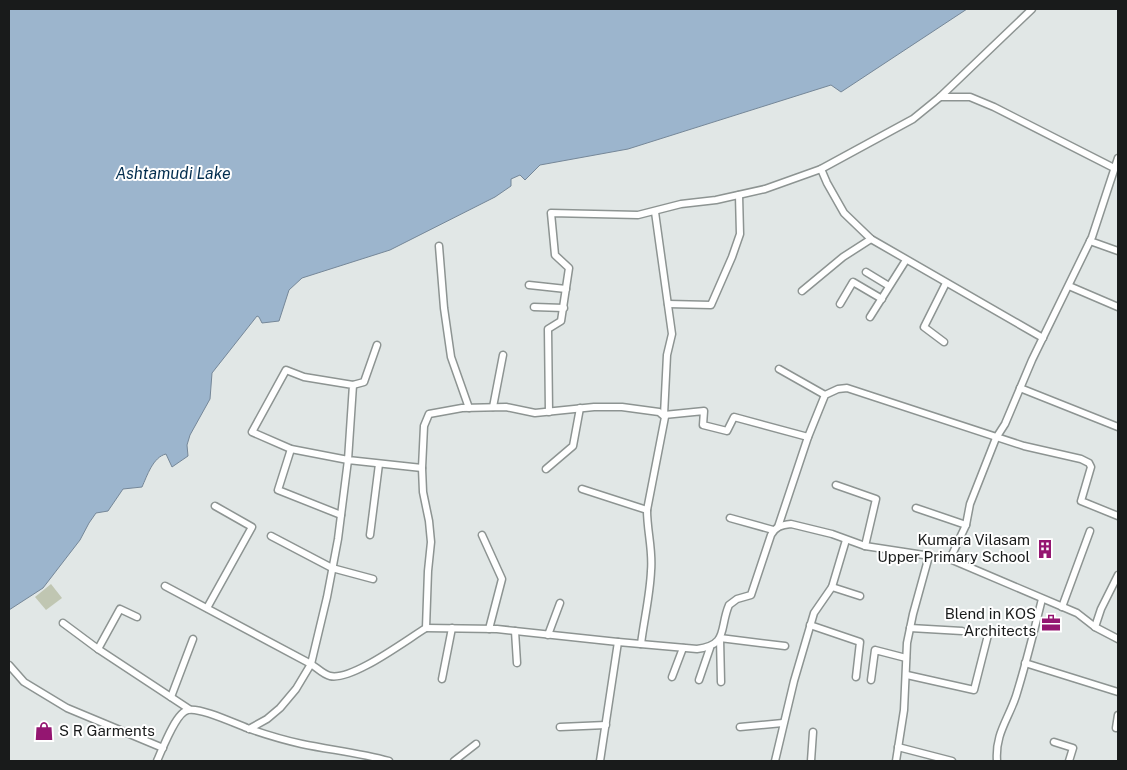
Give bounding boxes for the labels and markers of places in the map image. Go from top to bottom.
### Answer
place label: Kumara Vilasam Upper Primary School [877,531,1030,565]
building icon: Kumara Vilasam Upper Primary School [1034,538,1056,560]
place label: Blend in KOS Architects [945,605,1036,639]
office icon: Blend in KOS Architects [1040,612,1062,634]
shop icon: S R Garments [33,720,55,742]
place label: S R Garments [59,722,155,739]

